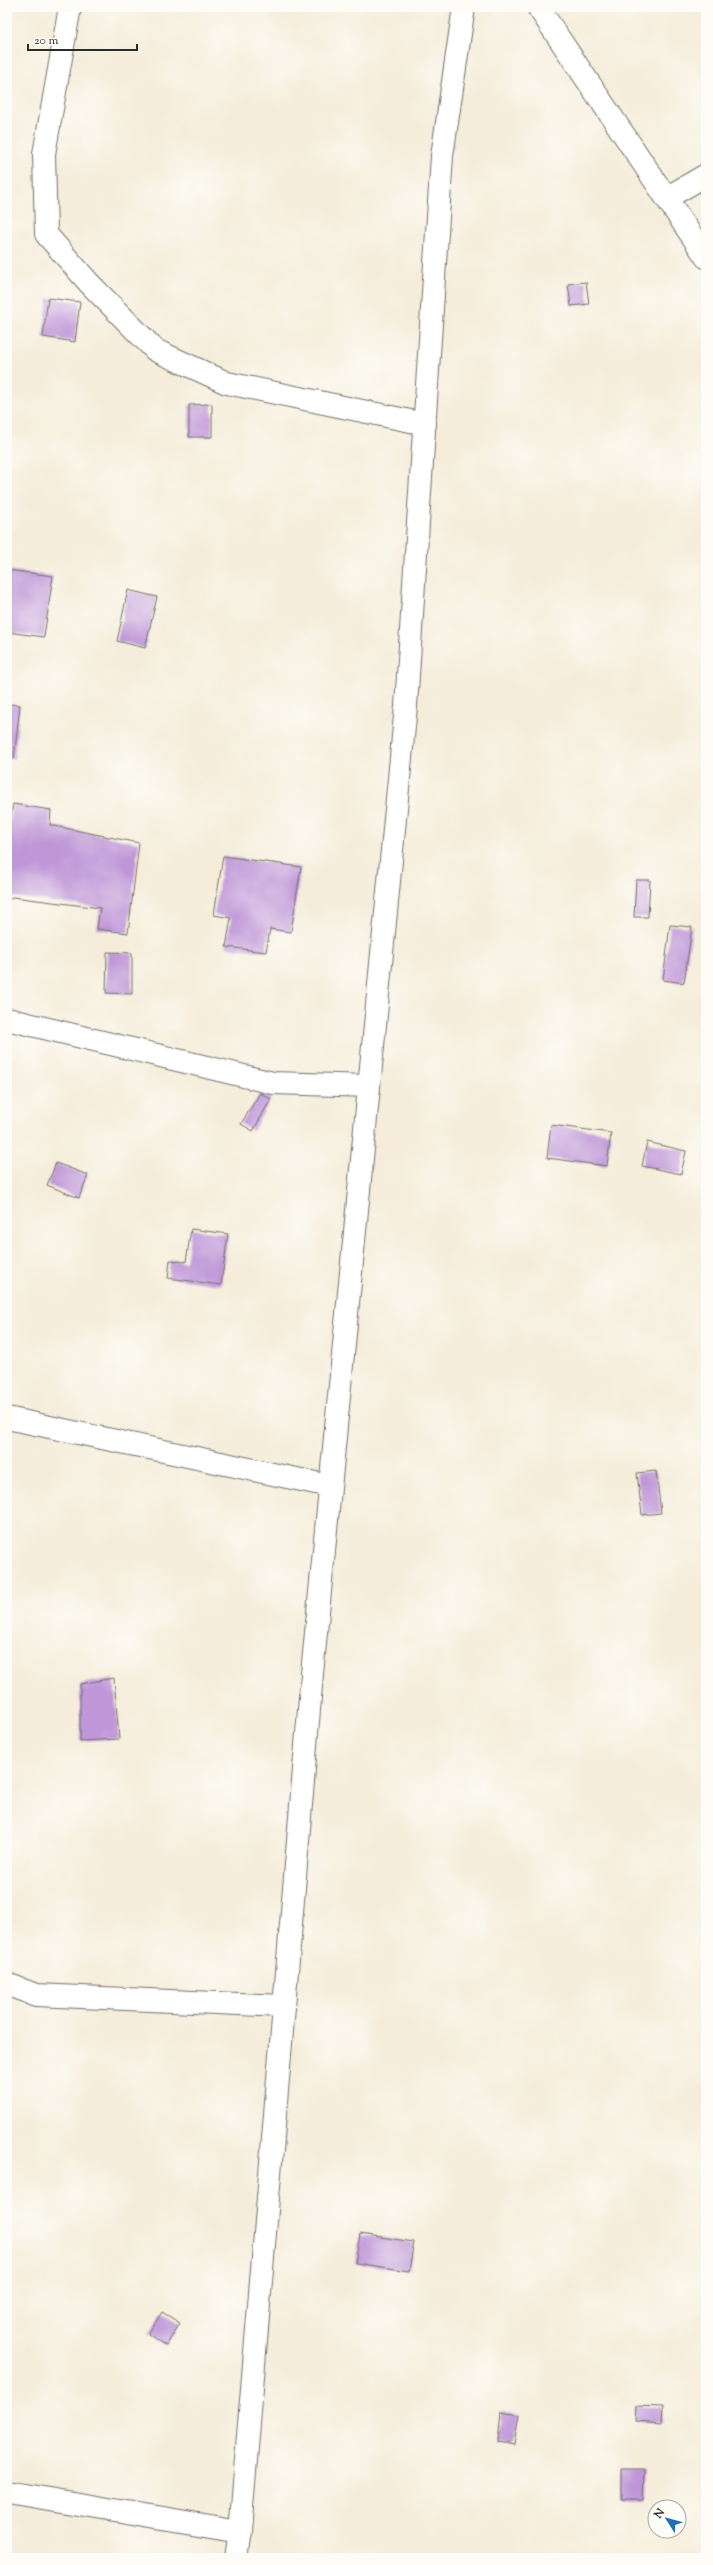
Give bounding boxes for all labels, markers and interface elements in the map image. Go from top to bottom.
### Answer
scale bar [28,26,137,52]
text: 20 m [34,32,59,50]
north arrow [647,2499,687,2539]
text: N [650,2505,669,2523]

